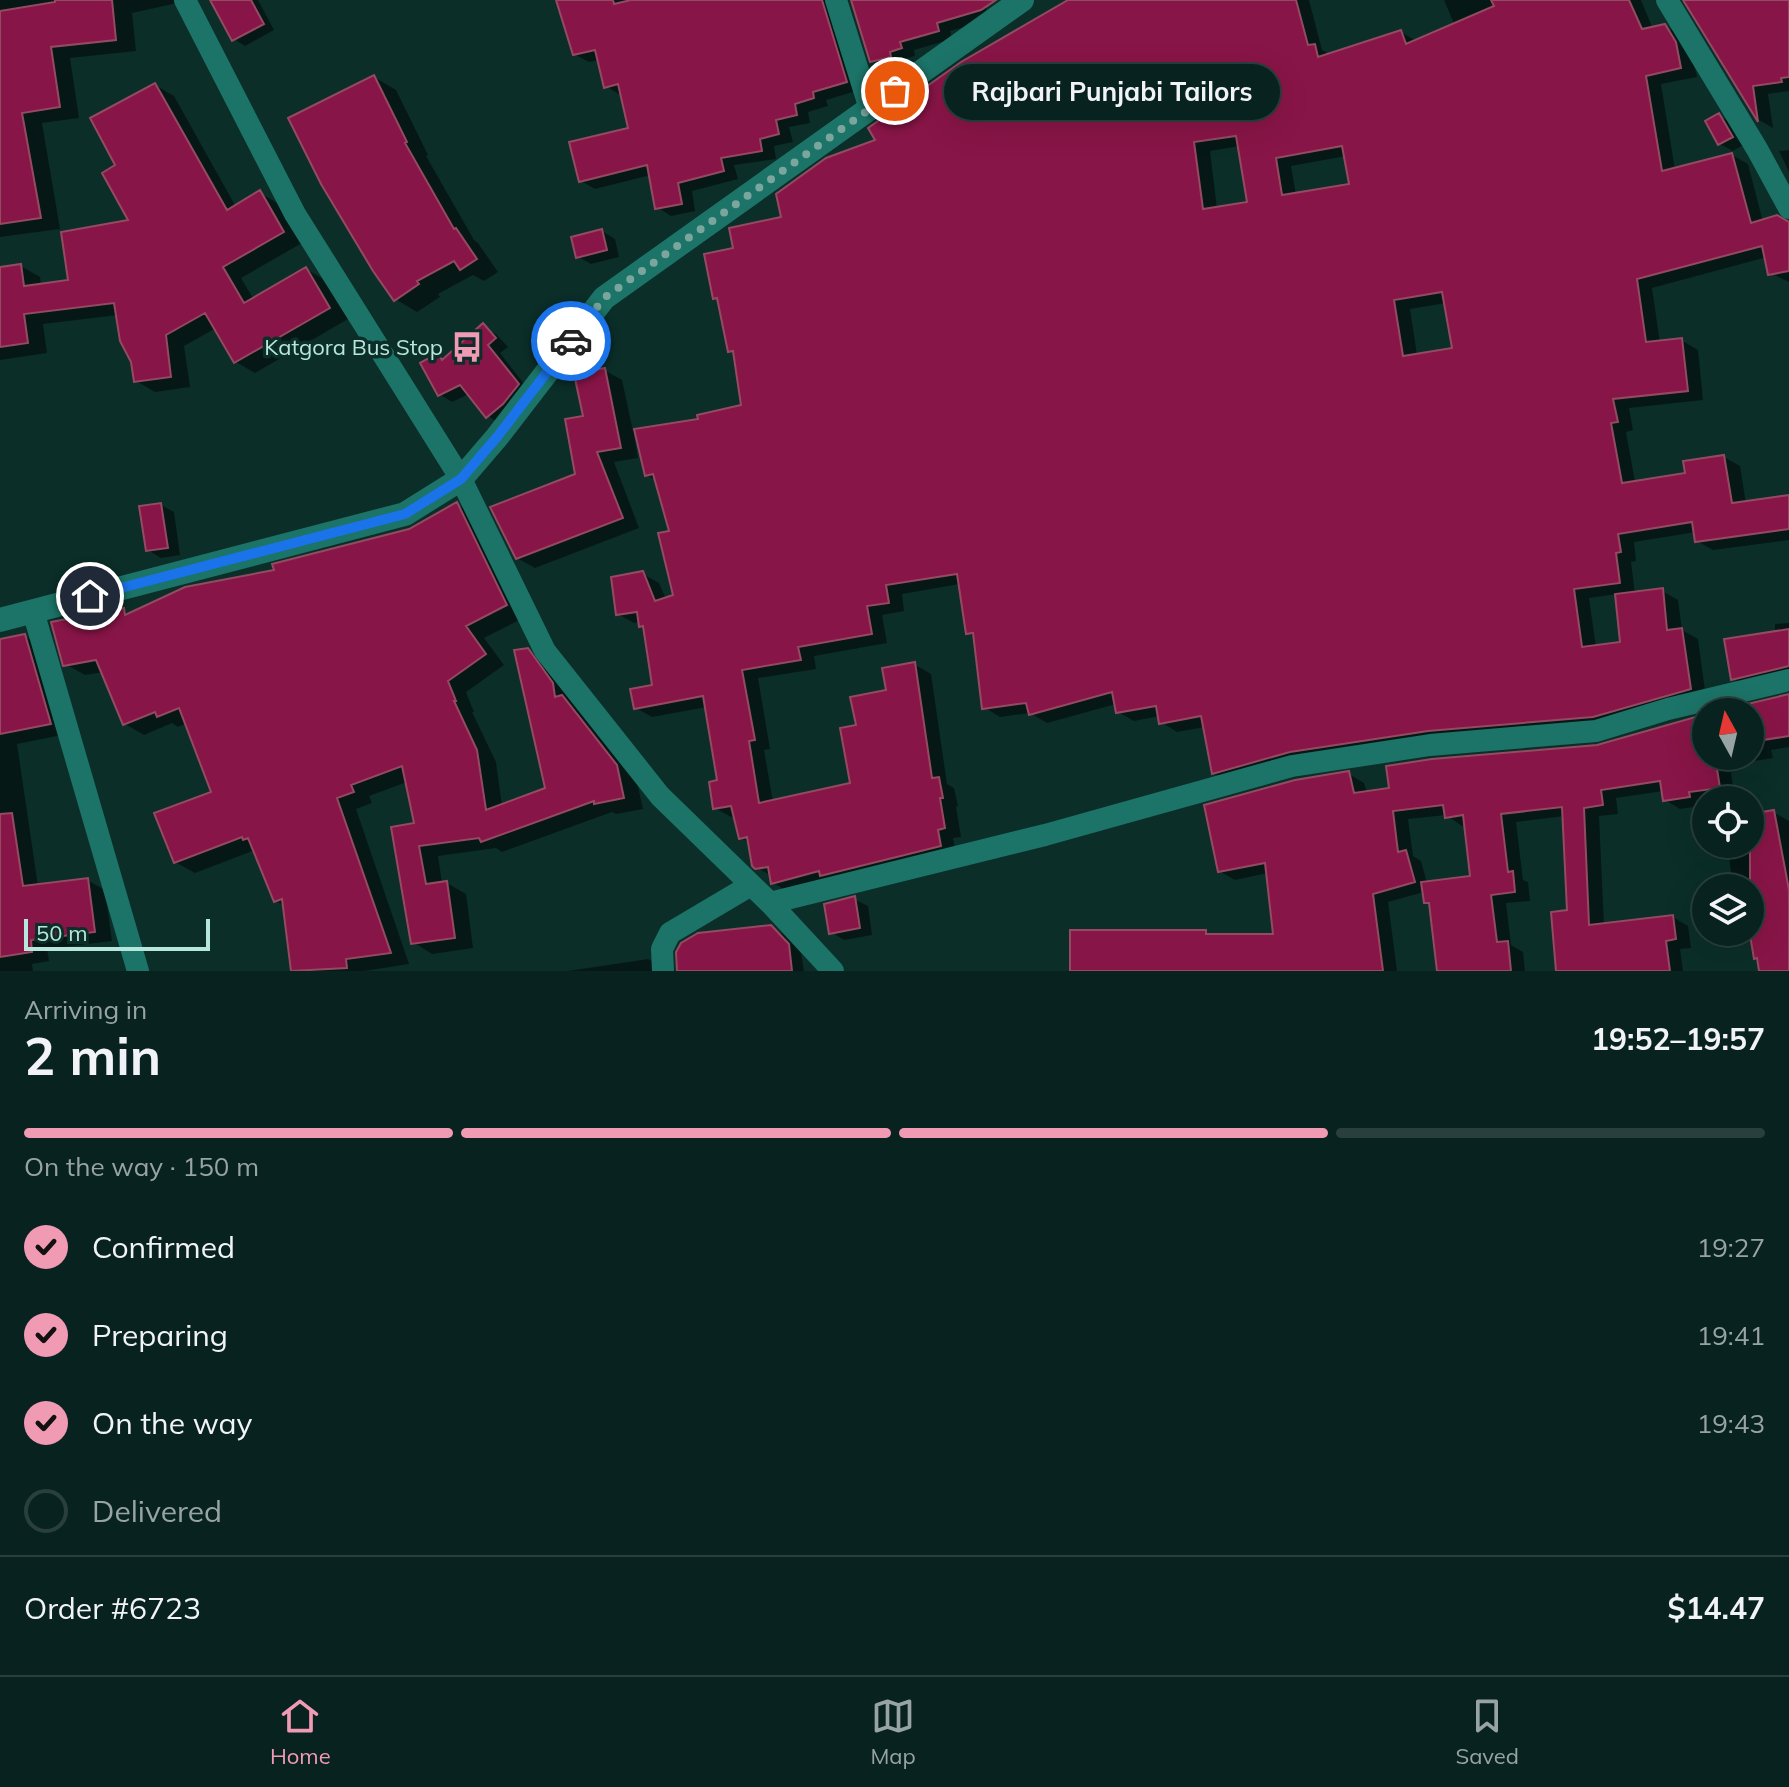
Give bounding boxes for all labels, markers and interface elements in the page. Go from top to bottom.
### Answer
pin [861,57,929,125]
callout: Rajbari Punjabi Tailors [943,63,1279,119]
icon: bag [873,69,917,113]
text: Rajbari Punjabi Tailors [972,75,1252,108]
courier [531,301,611,381]
icon: car [549,319,593,363]
bus stop icon: Katgora Bus Stop [450,330,484,364]
place label: Katgora Bus Stop [264,333,443,361]
pin [56,562,124,630]
icon: home [68,574,112,618]
north arrow [1692,698,1764,770]
map controls [1692,698,1764,946]
button: locate [1692,786,1764,858]
button: layers [1692,874,1764,946]
scale bar [24,915,210,951]
text: 50 m [36,919,87,947]
text: Arriving in [24,993,147,1026]
text: 19:52–19:57 [1591,1020,1765,1058]
text: 2 min [24,1023,161,1088]
text: On the way · 150 m [24,1150,259,1183]
icon: check [24,1225,68,1269]
text: Confirmed [92,1228,235,1266]
text: 19:27 [1697,1231,1765,1264]
icon: check [24,1313,68,1357]
text: Preparing [92,1316,228,1354]
text: 19:41 [1697,1319,1765,1352]
icon: check [24,1401,68,1445]
text: On the way [92,1404,252,1442]
text: 19:43 [1697,1407,1765,1440]
text: Delivered [92,1492,222,1530]
text: Order #6723 [24,1589,201,1627]
text: $14.47 [1668,1589,1765,1627]
tab: Home [270,1694,331,1770]
tab: Map [870,1694,916,1770]
tab: Saved [1456,1694,1519,1770]

